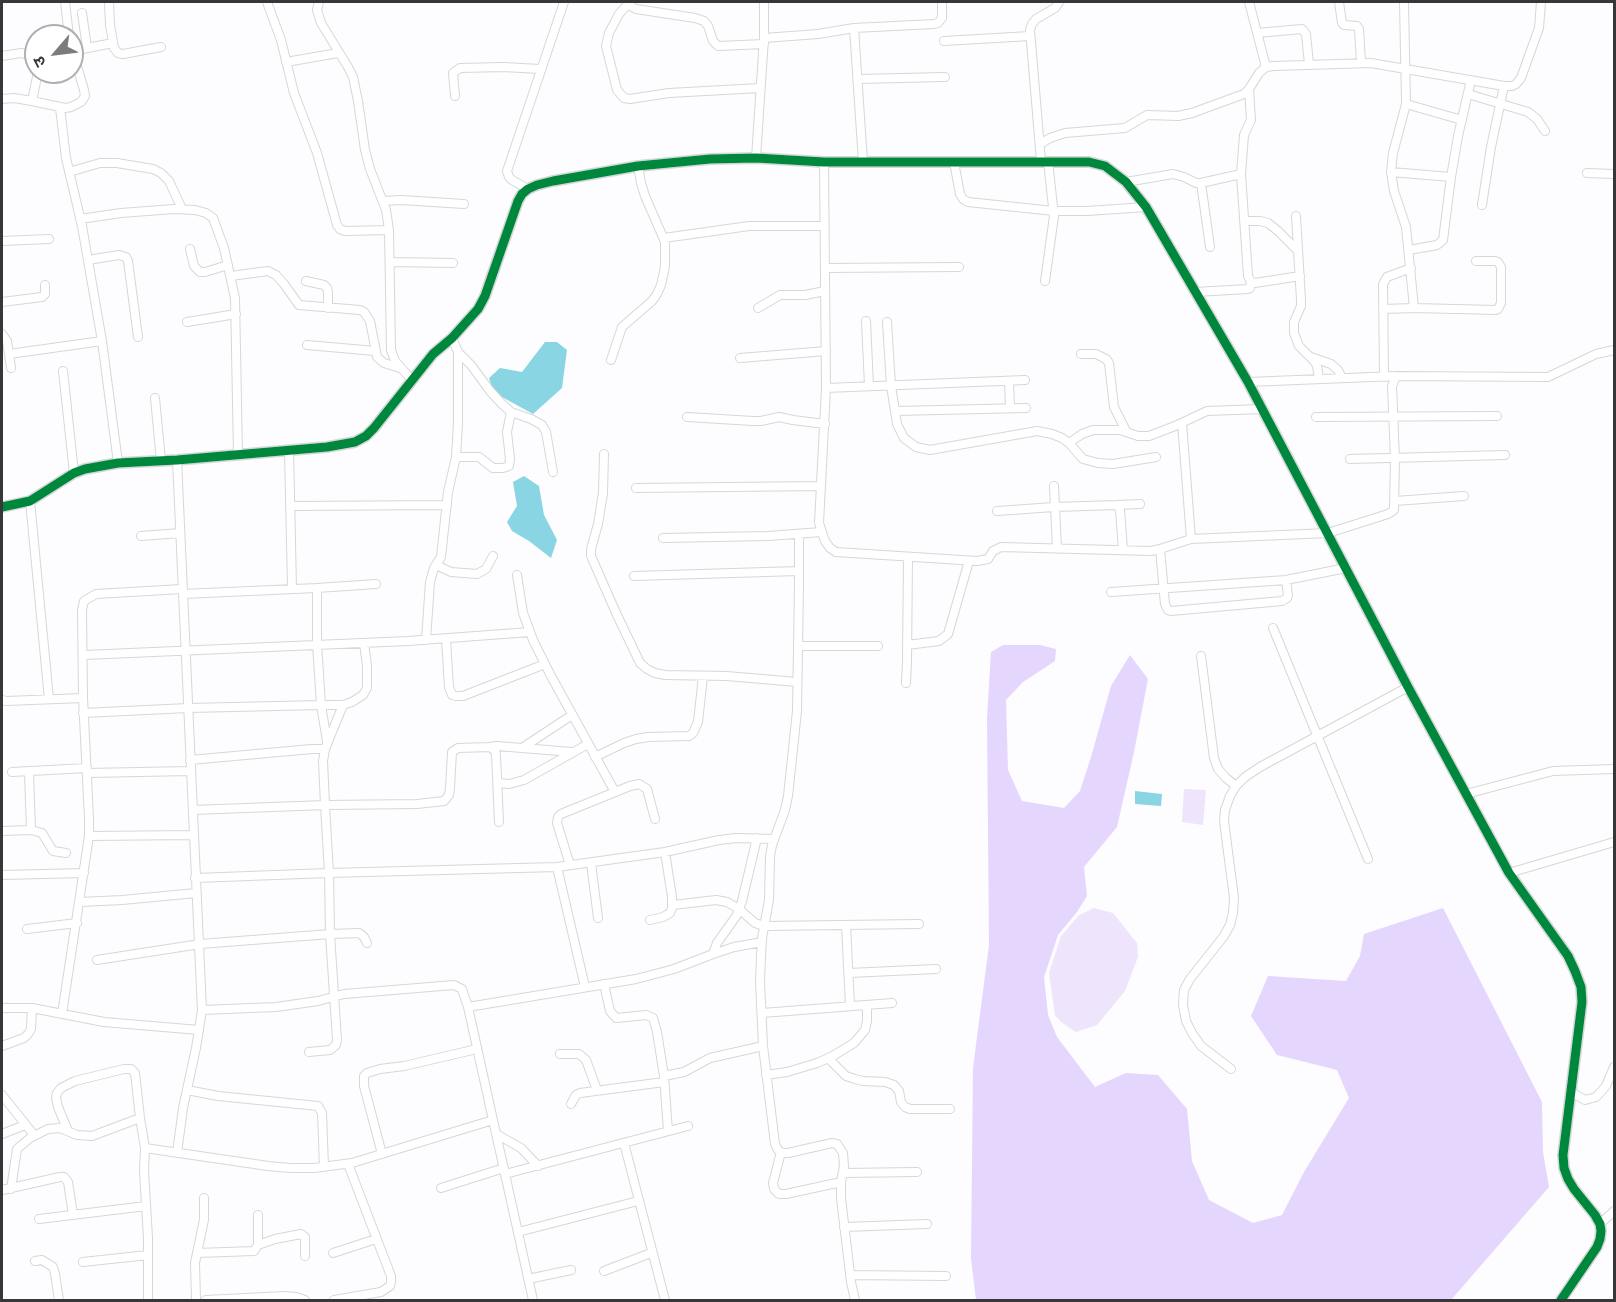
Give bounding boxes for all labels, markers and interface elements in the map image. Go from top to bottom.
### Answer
north arrow [24,24,84,84]
text: उ [29,53,50,70]

